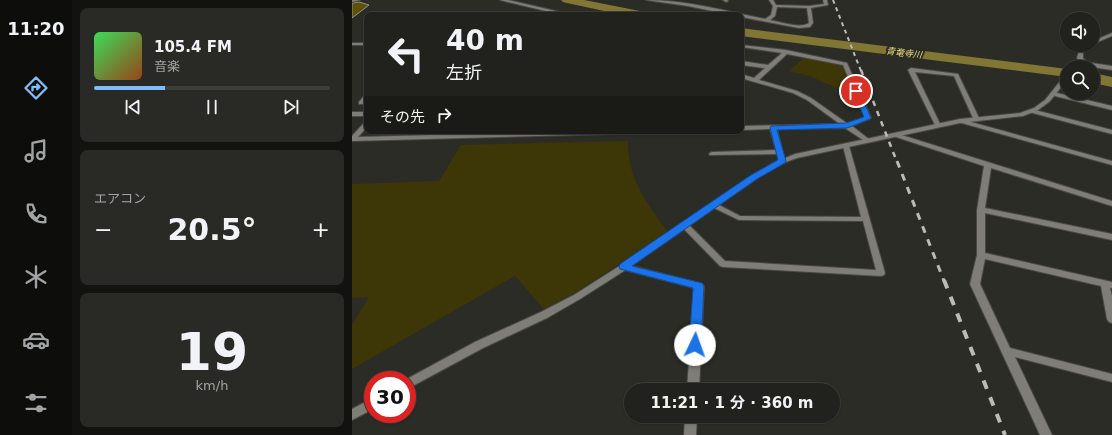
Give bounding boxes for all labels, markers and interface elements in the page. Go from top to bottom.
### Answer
map controls [1060,12,1100,100]
button: sound [1060,12,1100,52]
text: 11:20 [7,18,65,39]
text: 40 m [446,24,524,57]
icon: left [380,28,432,80]
text: 105.4 FM [154,38,232,56]
water label: 青竜寺川 [886,46,923,60]
text: 音楽 [154,59,180,74]
button: search [1060,60,1100,100]
text: 左折 [446,62,482,83]
icon: directions [22,74,50,102]
pin [839,74,873,108]
icon: arrive [845,80,867,102]
icon: previous [122,96,144,118]
icon: pause [201,96,223,118]
icon: next [280,96,302,118]
icon: right [433,104,455,126]
text: その先 [380,108,425,126]
icon: music [22,137,50,165]
text: エアコン [94,191,146,206]
icon: phone [22,200,50,228]
text: 20.5° [167,212,257,247]
text: − [94,217,112,242]
text: + [312,217,330,242]
icon: climate [22,263,50,291]
text: 19 [176,322,248,382]
position arrow [674,324,716,366]
icon: car [22,326,50,354]
speed limit sign: 30 [364,371,416,423]
text: km/h [196,378,228,393]
icon: filters [22,389,50,417]
text: 11:21 · 1 分 · 360 m [651,394,813,412]

